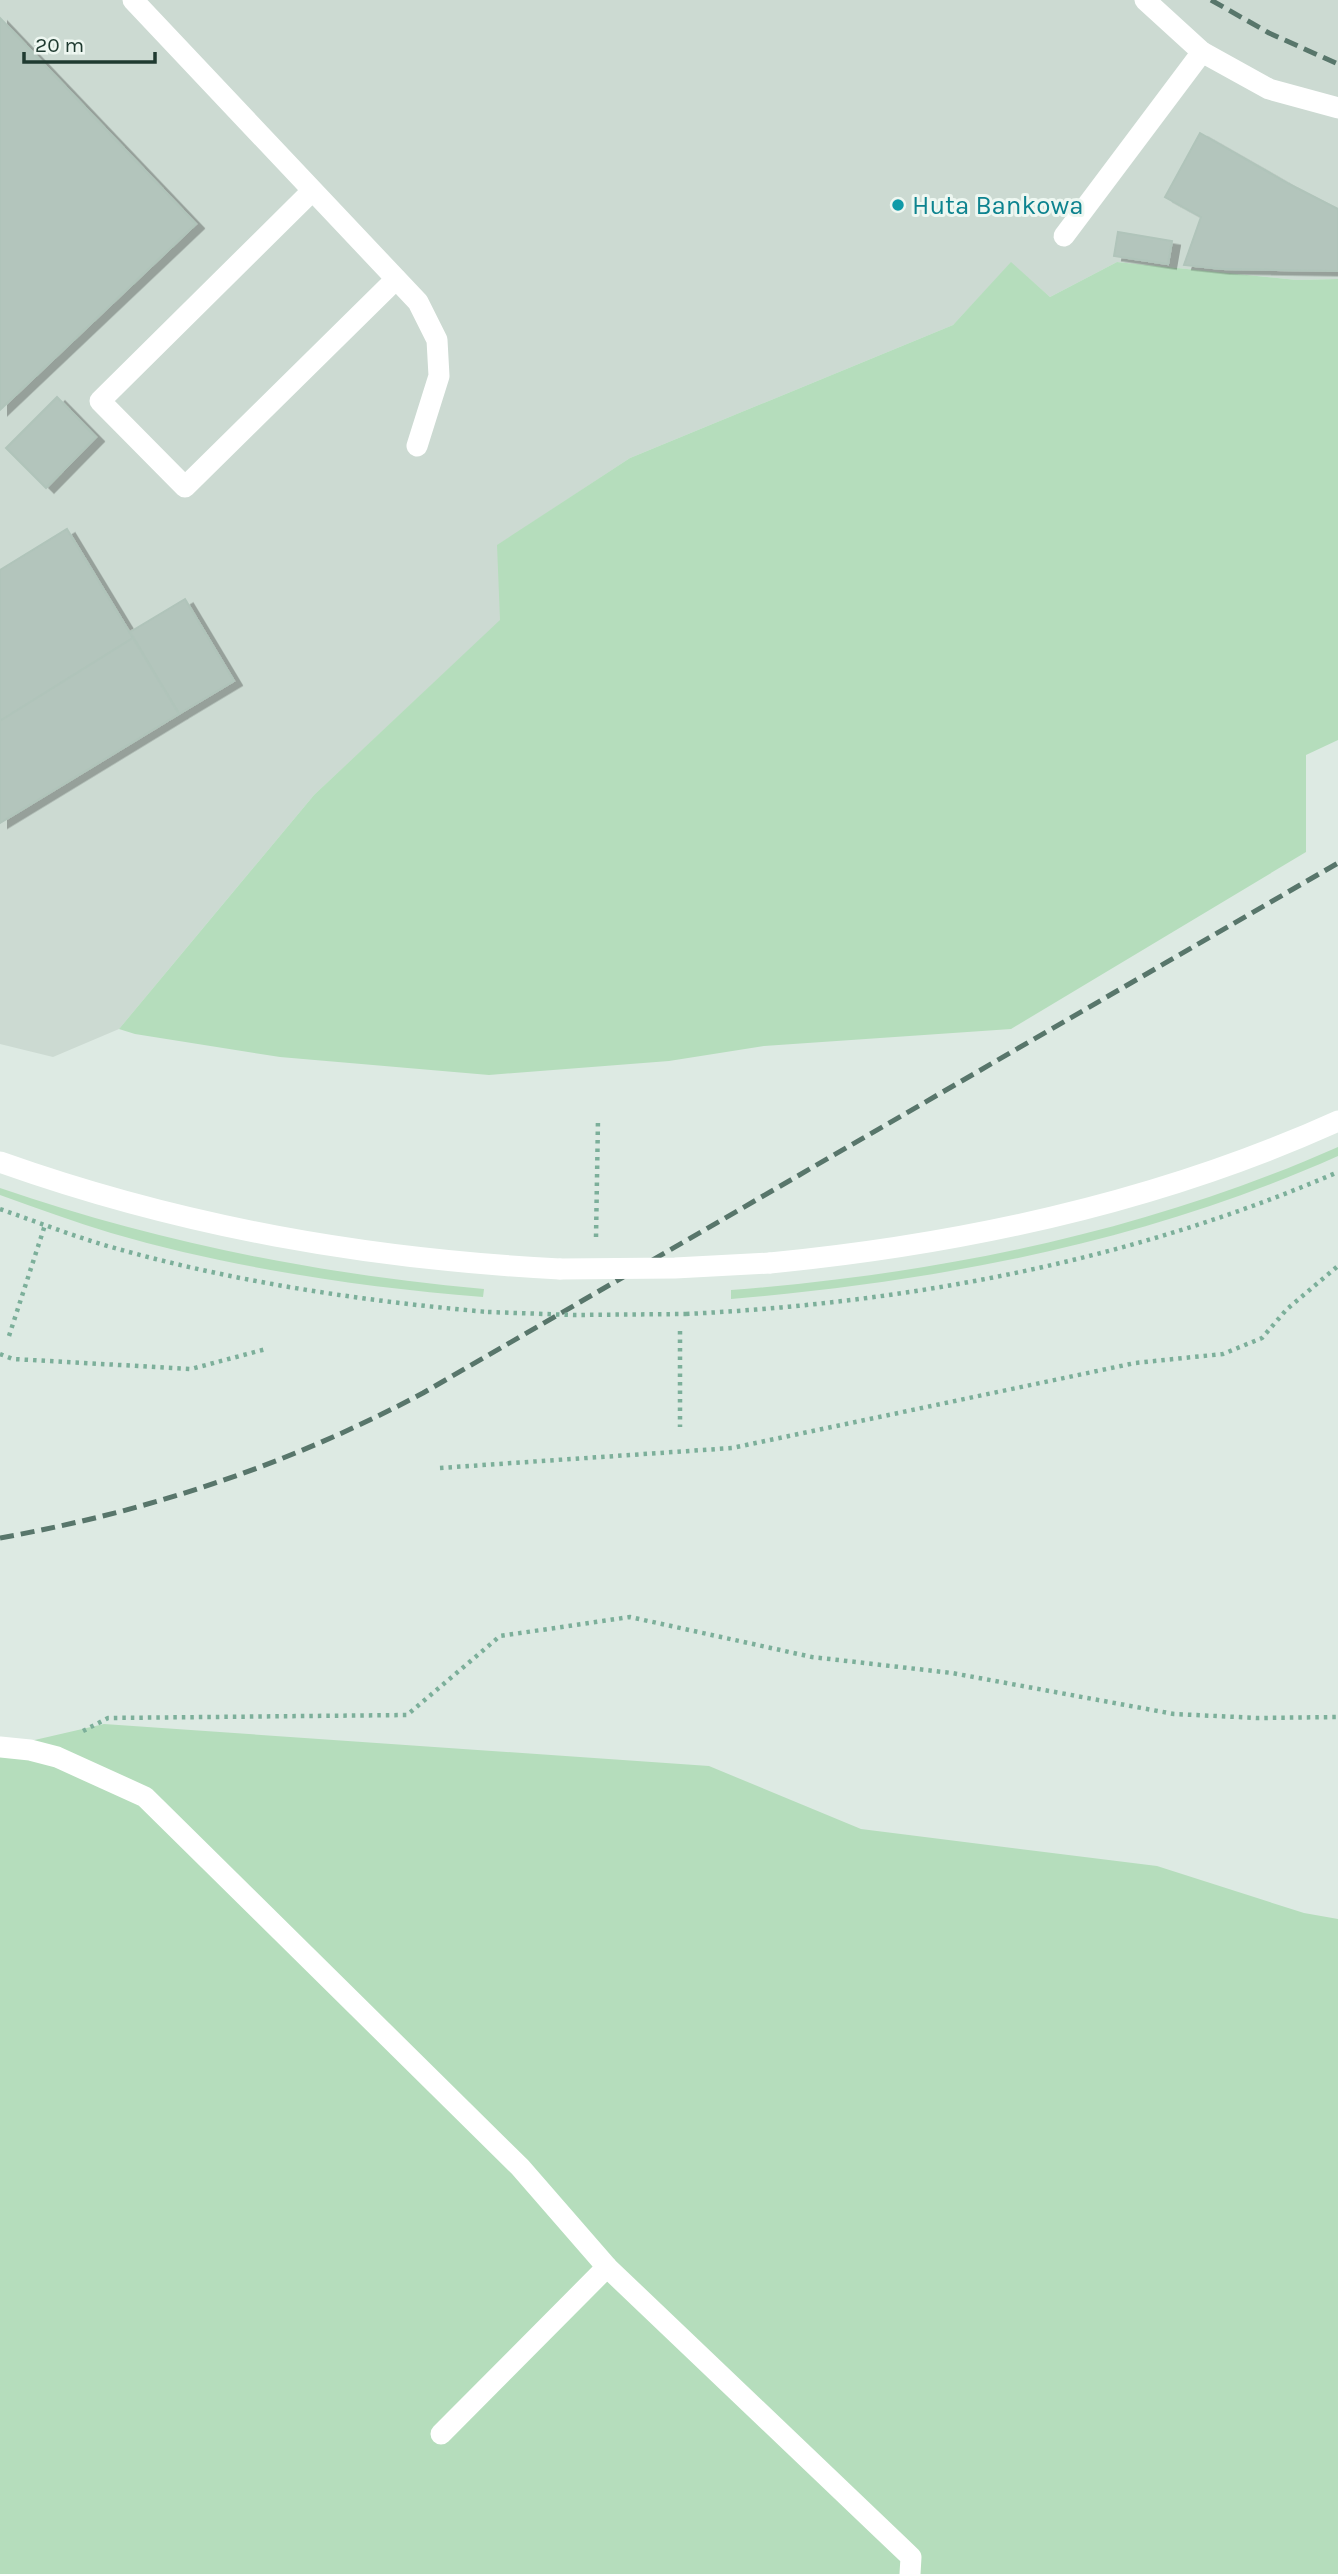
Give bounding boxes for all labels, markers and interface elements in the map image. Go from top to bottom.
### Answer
scale bar [24,21,156,65]
text: 20 m [35,33,84,57]
place label: Huta Bankowa [912,190,1084,221]
marker: Huta Bankowa [890,197,906,213]

